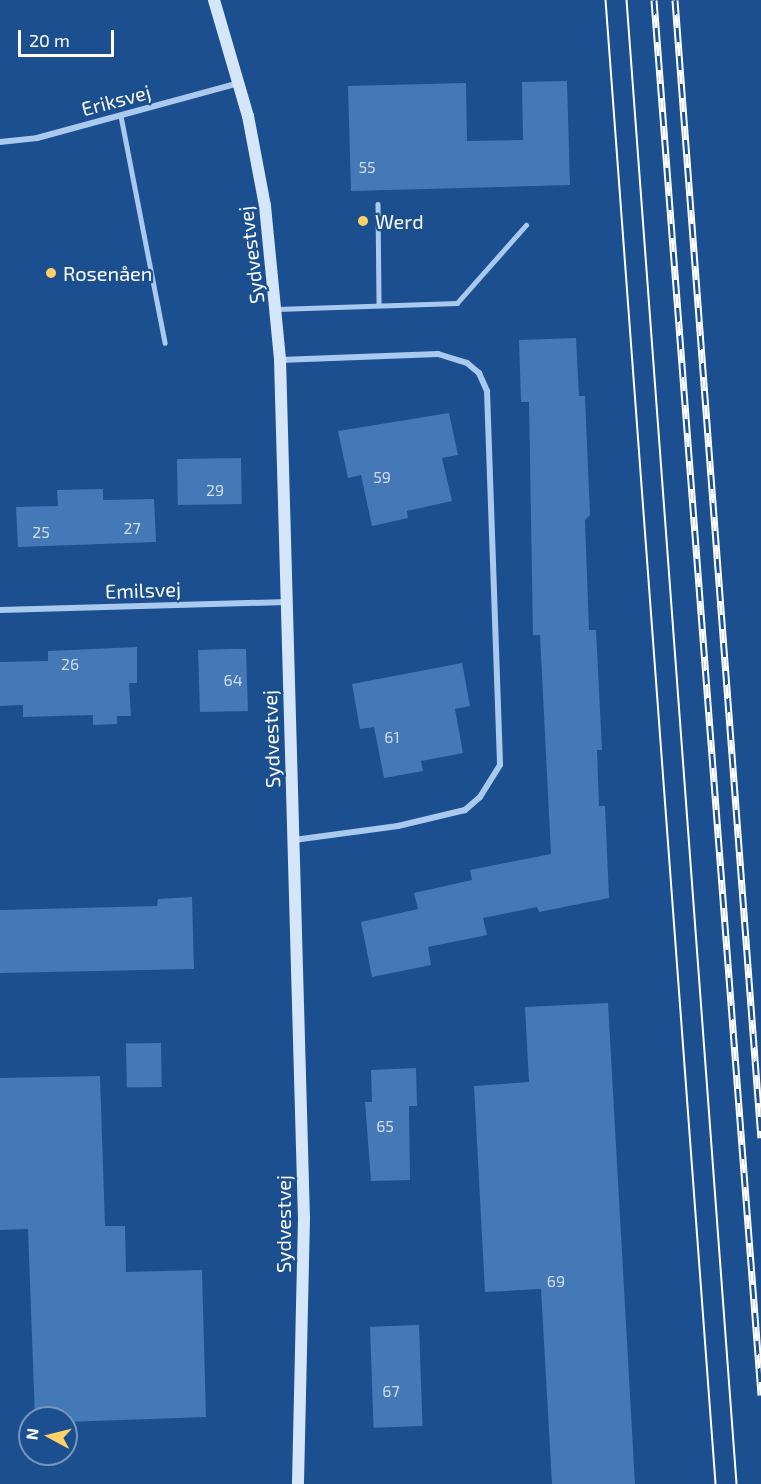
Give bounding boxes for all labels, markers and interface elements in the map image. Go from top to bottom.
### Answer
scale bar [21,18,117,56]
text: 20 m [29,29,70,51]
street label: Eriksvej [79,79,153,121]
house number: 55 [358,157,376,177]
street label: Sydvestvej [233,205,269,305]
place label: Werd [375,209,424,233]
marker: Werd [356,214,370,228]
place label: Rosenåen [63,261,152,285]
marker: Rosenåen [44,266,58,280]
house number: 59 [373,467,391,487]
house number: 29 [206,480,224,500]
house number: 27 [123,518,141,538]
house number: 25 [32,522,50,542]
street label: Emilsvej [105,577,181,603]
house number: 26 [61,654,79,674]
house number: 64 [224,670,242,690]
street label: Sydvestvej [257,690,285,788]
house number: 61 [384,727,400,747]
house number: 65 [376,1116,394,1136]
street label: Sydvestvej [271,1175,295,1273]
house number: 69 [547,1271,565,1291]
house number: 67 [382,1381,400,1401]
north arrow [18,1406,78,1466]
text: N [21,1427,42,1441]

